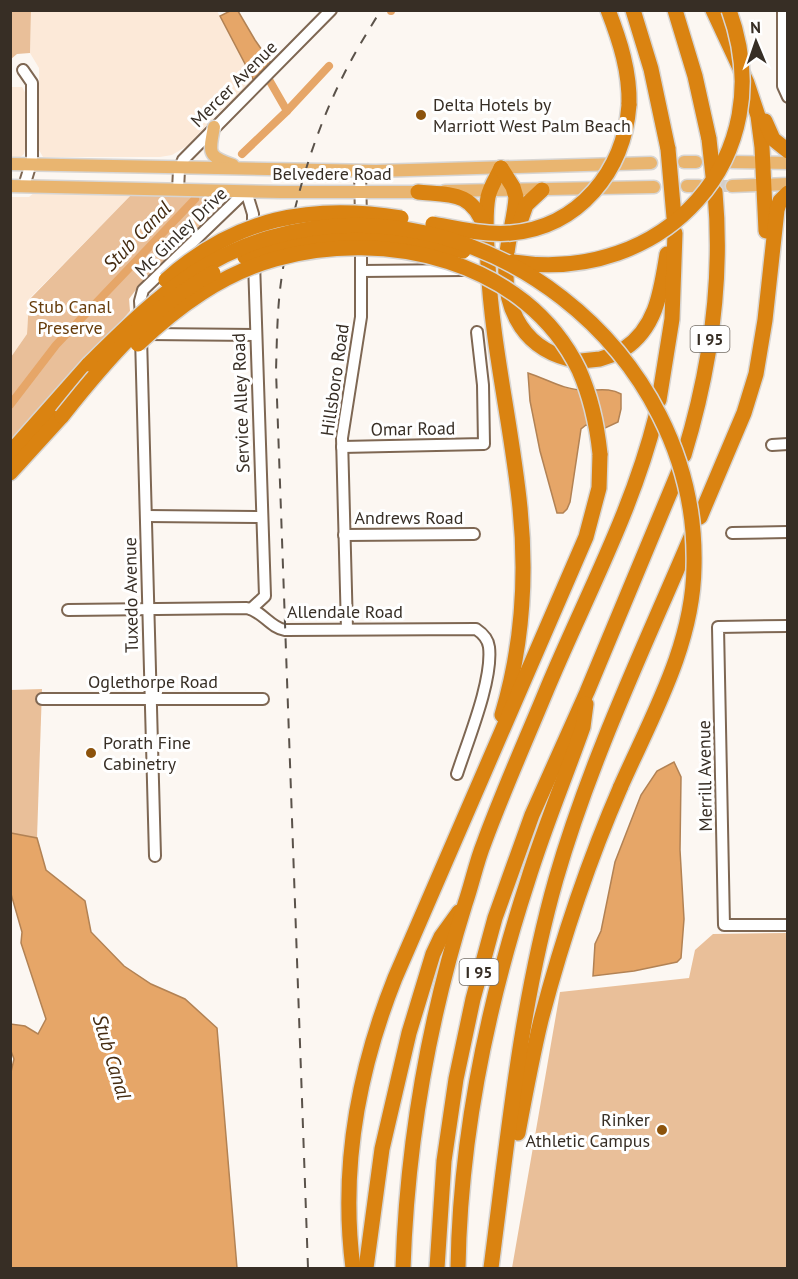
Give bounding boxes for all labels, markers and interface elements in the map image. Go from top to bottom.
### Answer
north arrow [726,12,786,72]
text: N [750,17,761,37]
street label: Mercer Avenue [186,36,282,132]
place label: Delta Hotels by Marriott West Palm Beach [433,93,631,137]
marker: Delta Hotels by Marriott West Palm Beach [414,108,428,122]
street label: Belvedere Road [272,162,392,185]
street label: Mc Ginley Drive [130,182,232,281]
water label: Stub Canal [97,195,177,277]
park label: Stub Canal Preserve [29,295,112,339]
street label: Hillsboro Road [315,322,354,438]
road number: I 95 [690,326,730,352]
street label: Service Alley Road [227,333,254,473]
street label: Omar Road [370,416,456,441]
street label: Andrews Road [355,506,463,529]
street label: Tuxedo Avenue [118,537,143,653]
street label: Allendale Road [287,600,403,623]
street label: Oglethorpe Road [88,670,218,693]
street label: Merrill Avenue [692,720,717,832]
place label: Porath Fine Cabinetry [103,731,191,775]
marker: Porath Fine Cabinetry [84,746,98,760]
road number: I 95 [460,959,498,985]
water label: Stub Canal [87,1011,137,1103]
place label: Rinker Athletic Campus [525,1108,650,1152]
marker: Rinker Athletic Campus [655,1123,669,1137]

